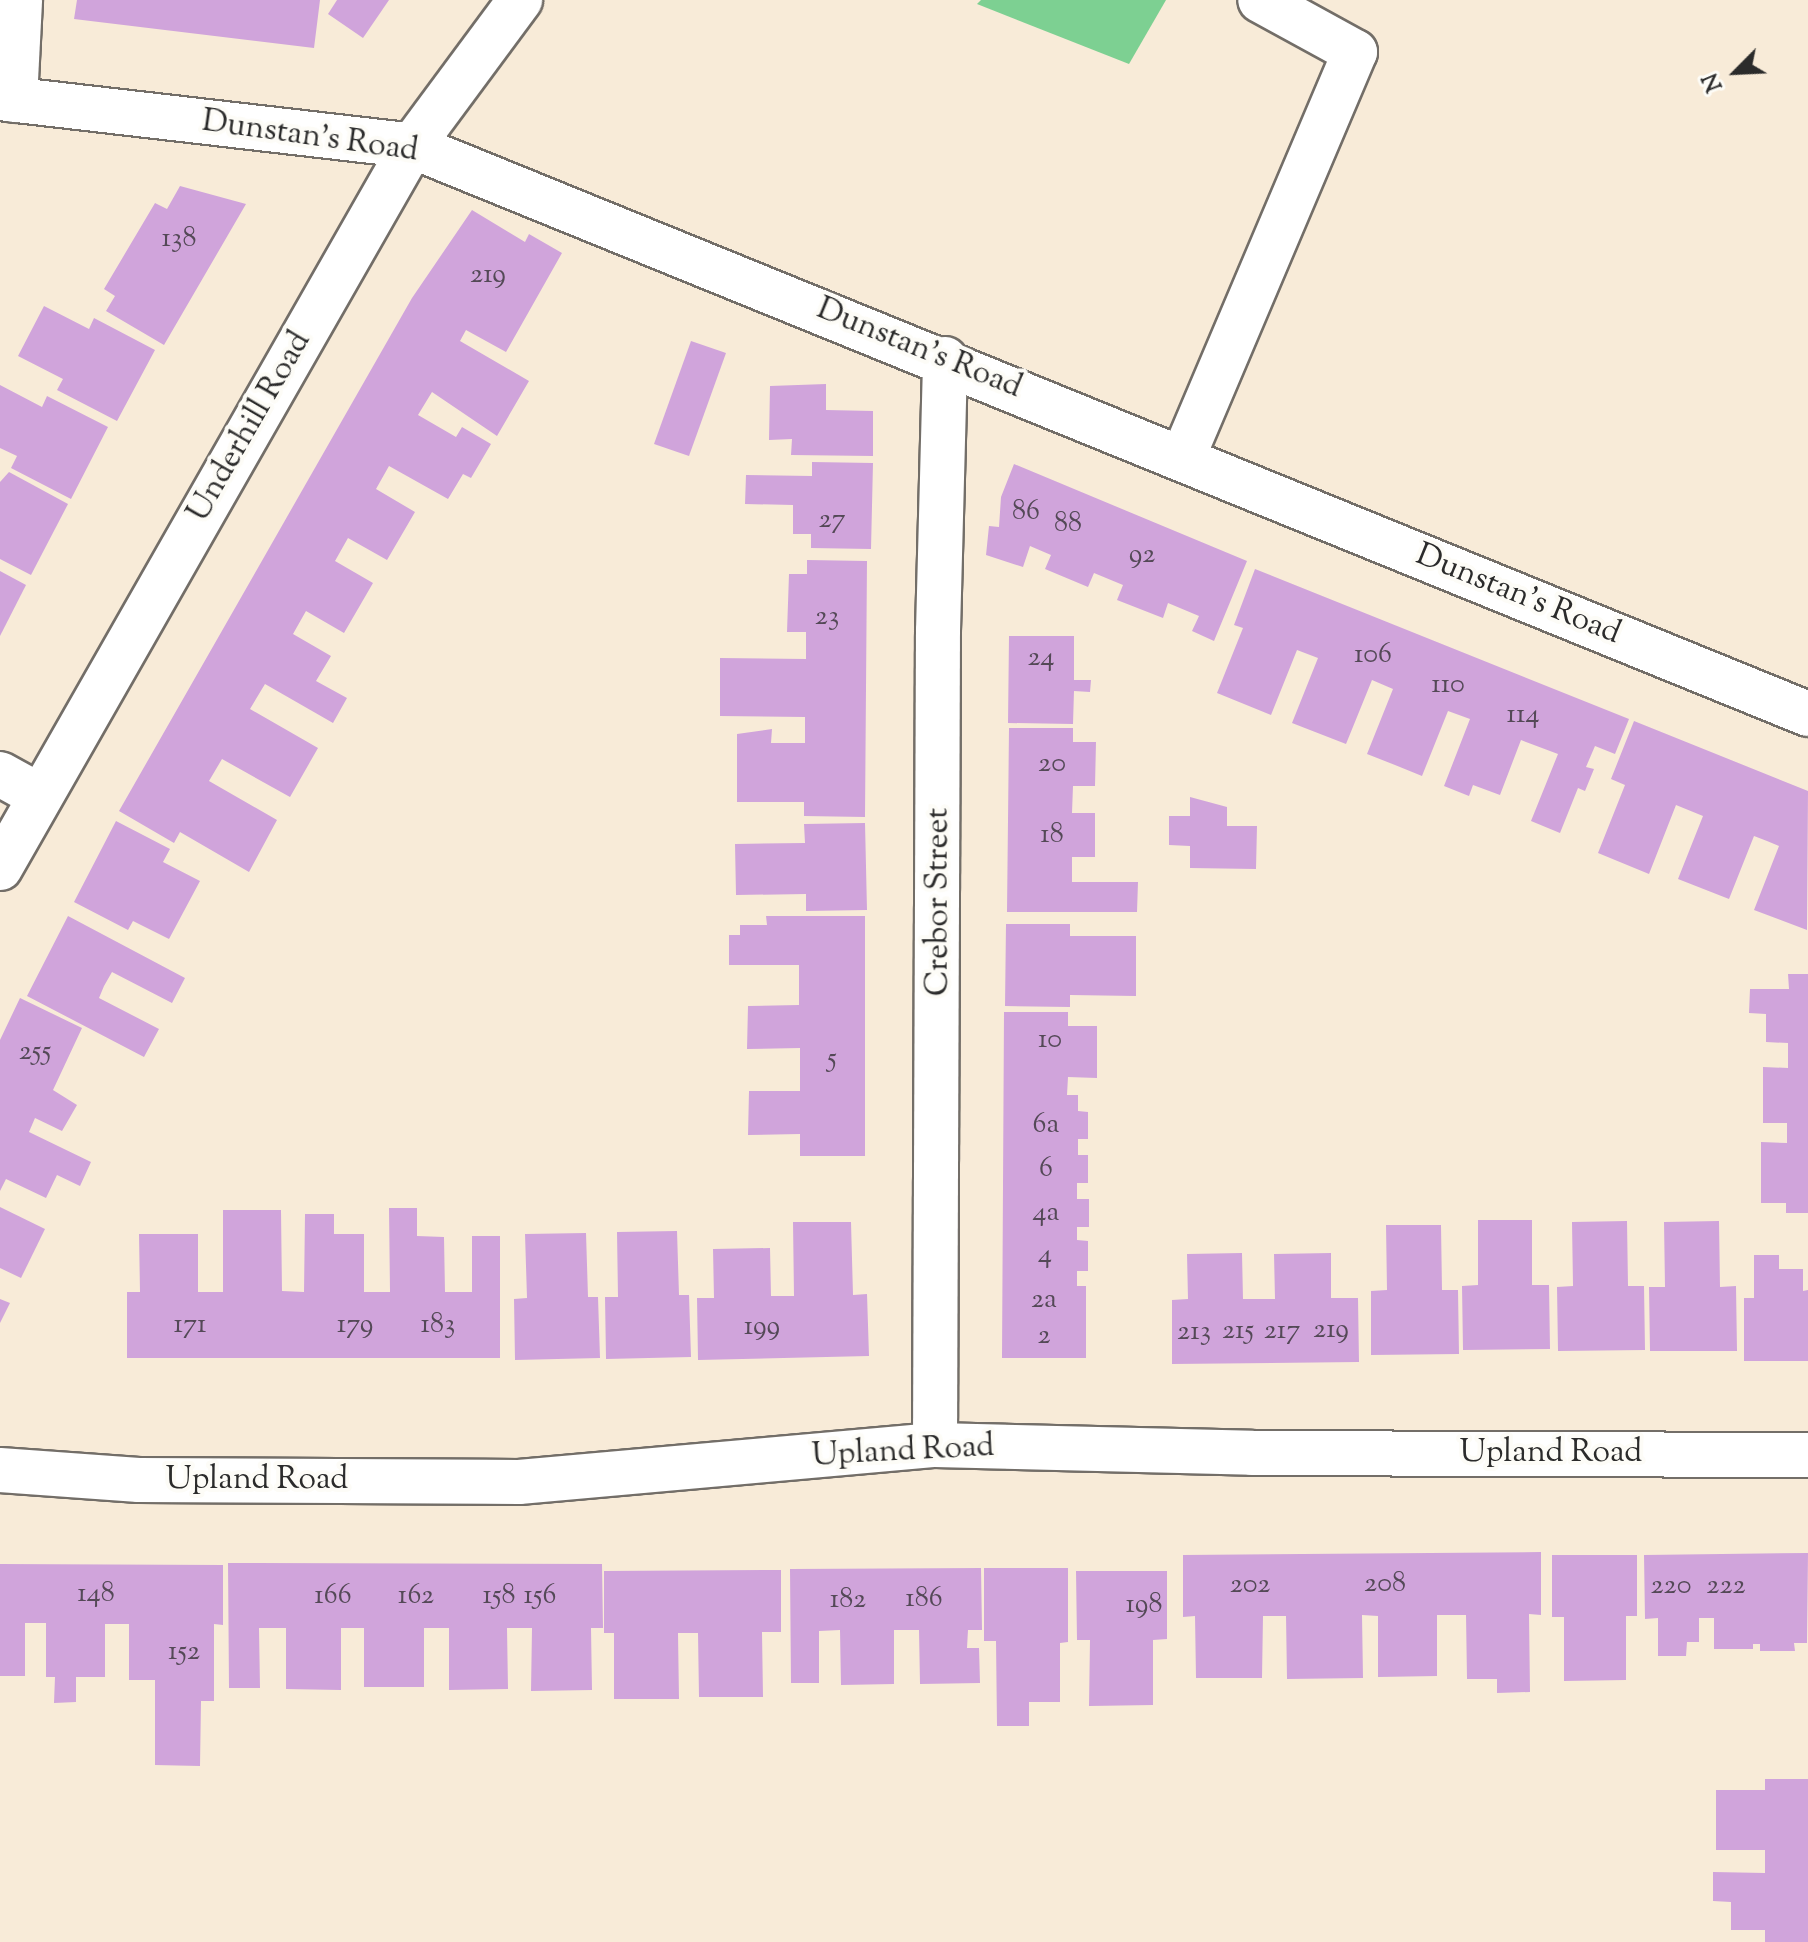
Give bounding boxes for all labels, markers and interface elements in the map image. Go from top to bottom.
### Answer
north arrow [1696,32,1776,112]
text: N [1696,67,1732,96]
street label: Dunstan's Road [200,103,420,171]
house number: 138 [162,222,196,256]
house number: 219 [470,258,506,292]
street label: Dunstan's Road [811,290,1027,408]
street label: Underhill Road [180,325,320,529]
house number: 86 [1012,495,1040,529]
house number: 27 [818,503,846,537]
house number: 88 [1054,507,1082,541]
street label: Dunstan's Road [1410,536,1626,654]
house number: 92 [1129,538,1155,572]
house number: 23 [815,600,839,634]
house number: 106 [1354,638,1392,672]
house number: 24 [1027,641,1055,675]
house number: 110 [1431,668,1465,702]
house number: 114 [1506,698,1540,732]
house number: 20 [1038,747,1066,781]
street label: Crebor Street [920,808,958,996]
house number: 18 [1040,818,1064,852]
house number: 10 [1038,1023,1062,1057]
house number: 255 [19,1035,51,1069]
house number: 5 [827,1042,837,1076]
house number: 6a [1033,1108,1059,1142]
house number: 6 [1039,1152,1053,1186]
house number: 4a [1032,1196,1060,1230]
house number: 4 [1038,1238,1052,1272]
house number: 2a [1031,1283,1057,1317]
house number: 171 [173,1308,207,1342]
house number: 179 [337,1308,373,1342]
house number: 183 [421,1308,455,1342]
house number: 199 [744,1310,780,1344]
house number: 219 [1313,1313,1349,1347]
house number: 215 [1222,1314,1254,1348]
house number: 217 [1264,1314,1300,1348]
house number: 213 [1177,1315,1211,1349]
house number: 2 [1037,1319,1051,1353]
street label: Upland Road [811,1428,995,1476]
street label: Upland Road [1460,1434,1642,1472]
street label: Upland Road [166,1461,348,1499]
house number: 208 [1364,1567,1406,1601]
house number: 202 [1230,1568,1270,1602]
house number: 220 [1650,1569,1692,1603]
house number: 222 [1706,1569,1746,1603]
house number: 148 [77,1577,115,1611]
house number: 166 [314,1579,352,1613]
house number: 162 [398,1579,434,1613]
house number: 158 [482,1579,516,1613]
house number: 156 [523,1579,557,1613]
house number: 186 [905,1582,943,1616]
house number: 182 [830,1583,866,1617]
house number: 198 [1126,1588,1162,1622]
house number: 152 [168,1635,200,1669]

